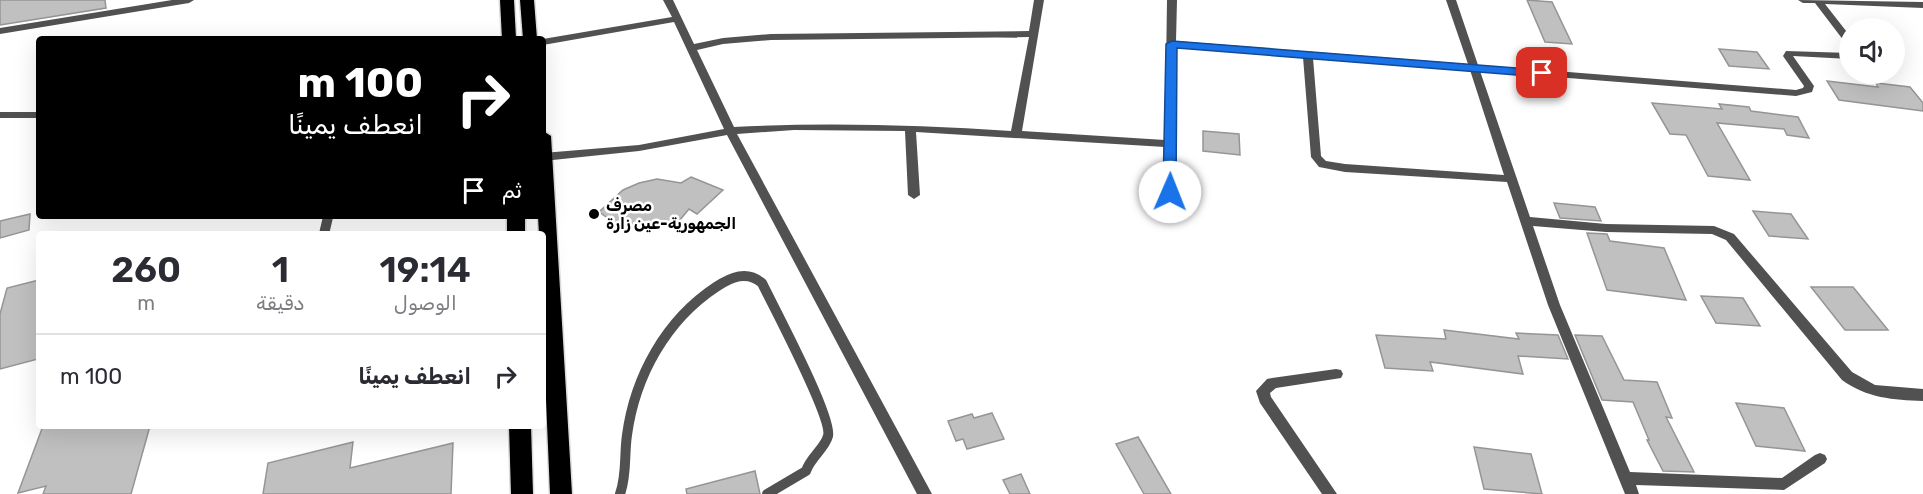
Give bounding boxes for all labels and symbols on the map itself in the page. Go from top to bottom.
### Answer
pin [1516,47,1567,98]
position arrow [1138,160,1202,224]
place label: مصرف الجمهورية-عين زارة [606,196,736,233]
marker: مصرف الجمهورية-عين زارة [587,207,601,221]

